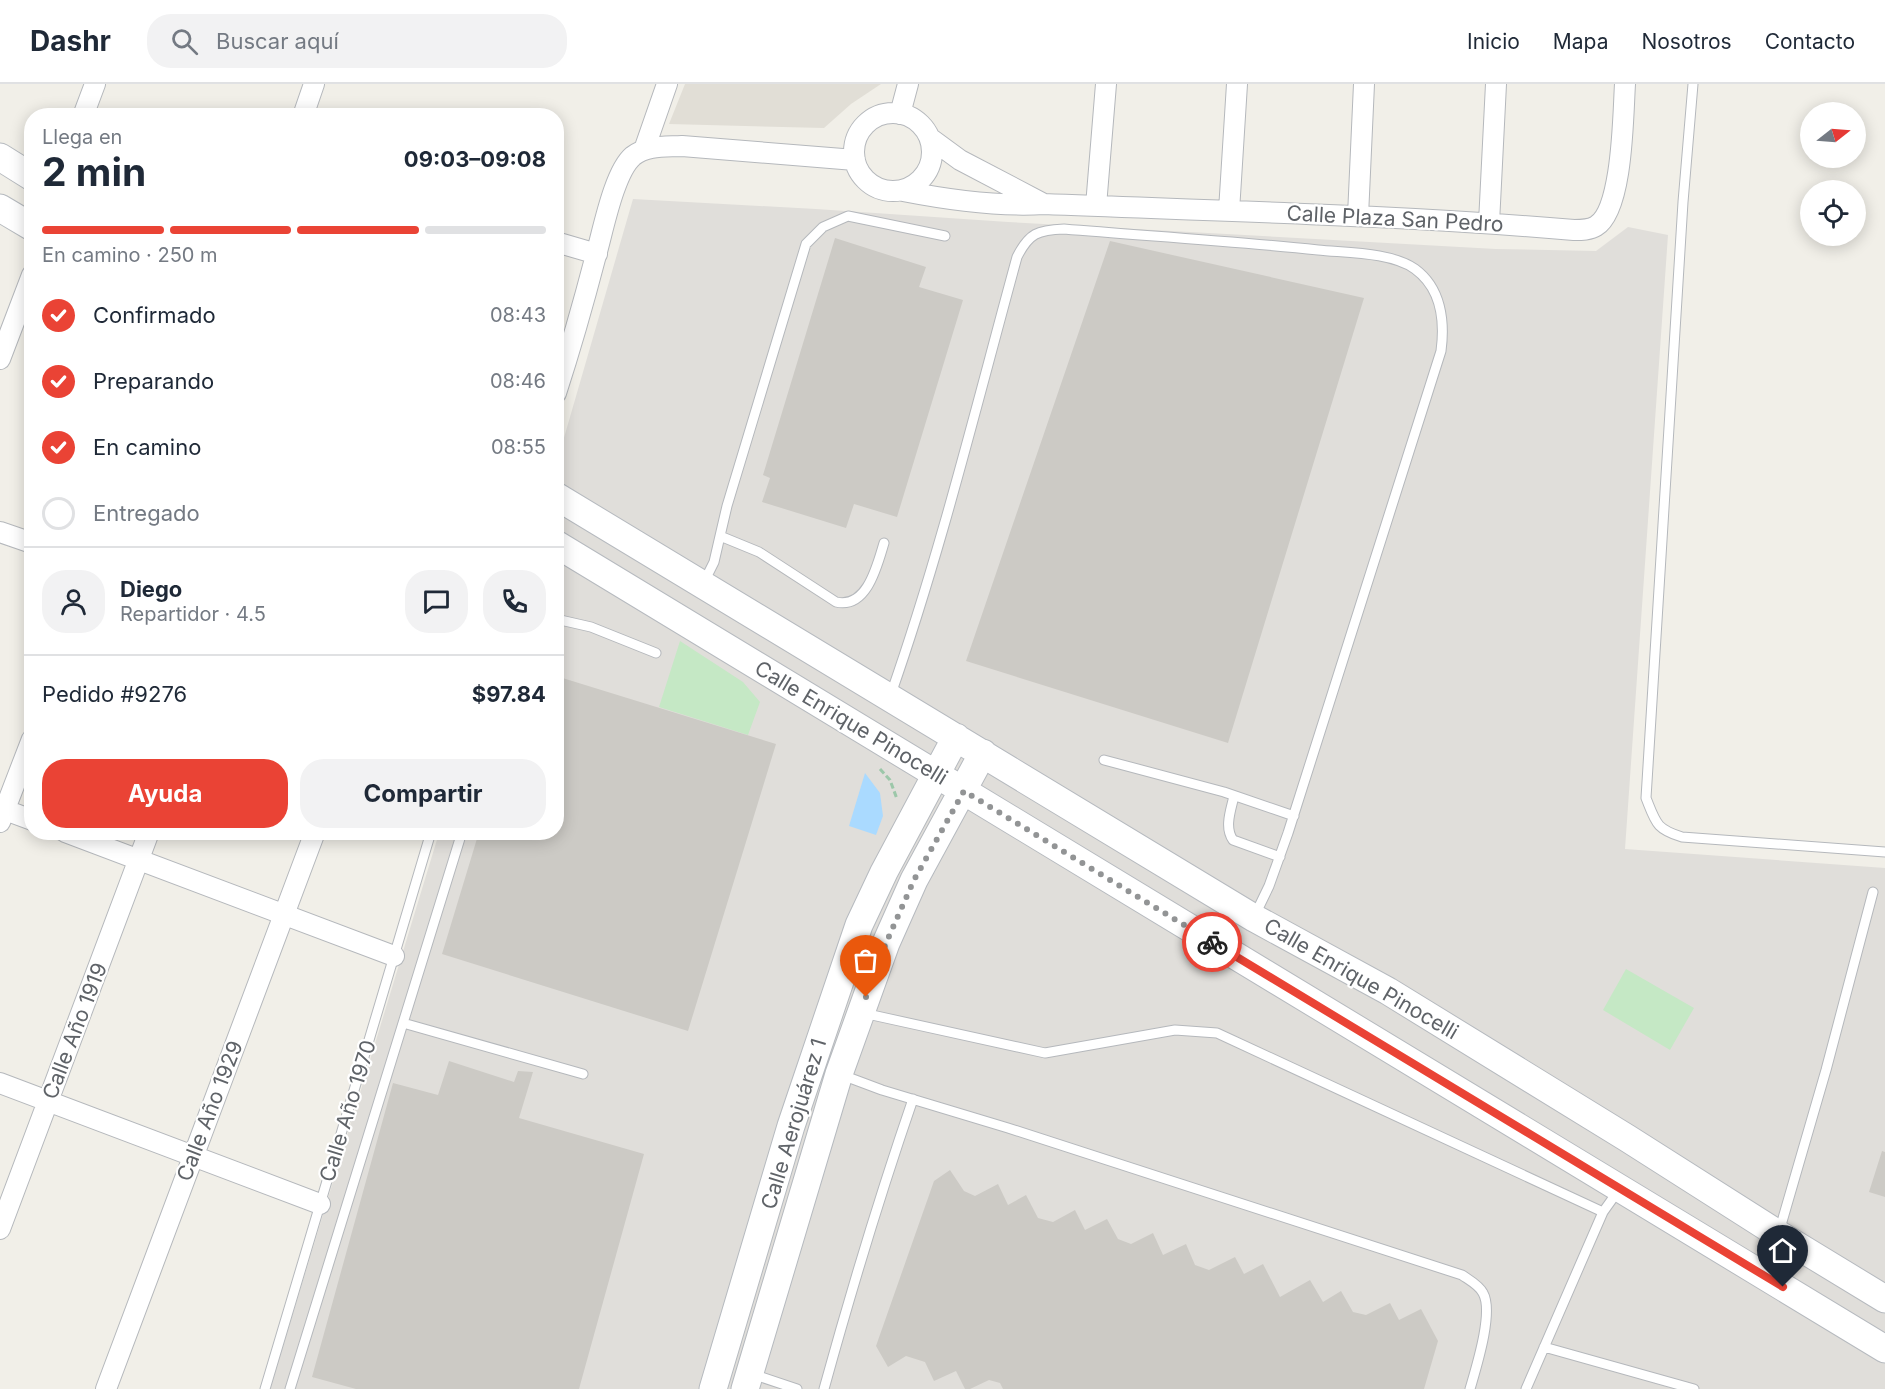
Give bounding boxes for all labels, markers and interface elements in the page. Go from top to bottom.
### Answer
search box [147,14,567,68]
text: Dashr [30,24,111,58]
icon: search [168,25,201,58]
text: Buscar aquí [216,28,339,54]
text: Inicio [1467,29,1520,54]
text: Mapa [1553,29,1608,54]
text: Nosotros [1641,29,1732,54]
text: Contacto [1765,29,1855,54]
north arrow [1800,102,1866,168]
map controls [1800,102,1866,246]
text: Llega en [42,125,122,149]
text: 09:03–09:08 [404,146,546,172]
text: 2 min [42,148,146,195]
button: locate [1800,180,1866,246]
street label: Calle Plaza San Pedro [1286,200,1504,237]
text: En camino · 250 m [42,243,218,267]
icon: check [42,299,75,332]
text: Confirmado [93,302,216,328]
text: 08:43 [490,303,546,327]
icon: check [42,365,75,398]
text: Preparando [93,368,214,394]
text: 08:46 [490,369,546,393]
icon: check [42,431,75,464]
text: En camino [93,434,201,460]
text: 08:55 [491,435,546,459]
text: Entregado [93,500,200,526]
button: person [42,570,105,633]
button: chat [405,570,468,633]
button: phone [483,570,546,633]
text: Diego [120,576,182,602]
text: Repartidor · 4.5 [120,602,266,626]
street label: Calle Enrique Pinocelli [750,655,952,790]
text: Pedido #9276 [42,681,187,707]
text: $97.84 [472,681,546,707]
button: Ayuda [42,759,288,828]
button: Compartir [300,759,546,828]
courier [1182,912,1242,972]
street label: Calle Enrique Pinocelli [1260,913,1463,1044]
icon: bike [1196,926,1229,959]
pin [840,935,891,997]
icon: bag [849,944,882,977]
street label: Calle Año 1919 [37,959,112,1103]
street label: Calle Aerojuárez 1 [756,1035,831,1212]
street label: Calle Año 1929 [171,1037,248,1185]
street label: Calle Año 1970 [314,1037,381,1185]
pin [1757,1225,1808,1287]
icon: home [1766,1234,1799,1267]

